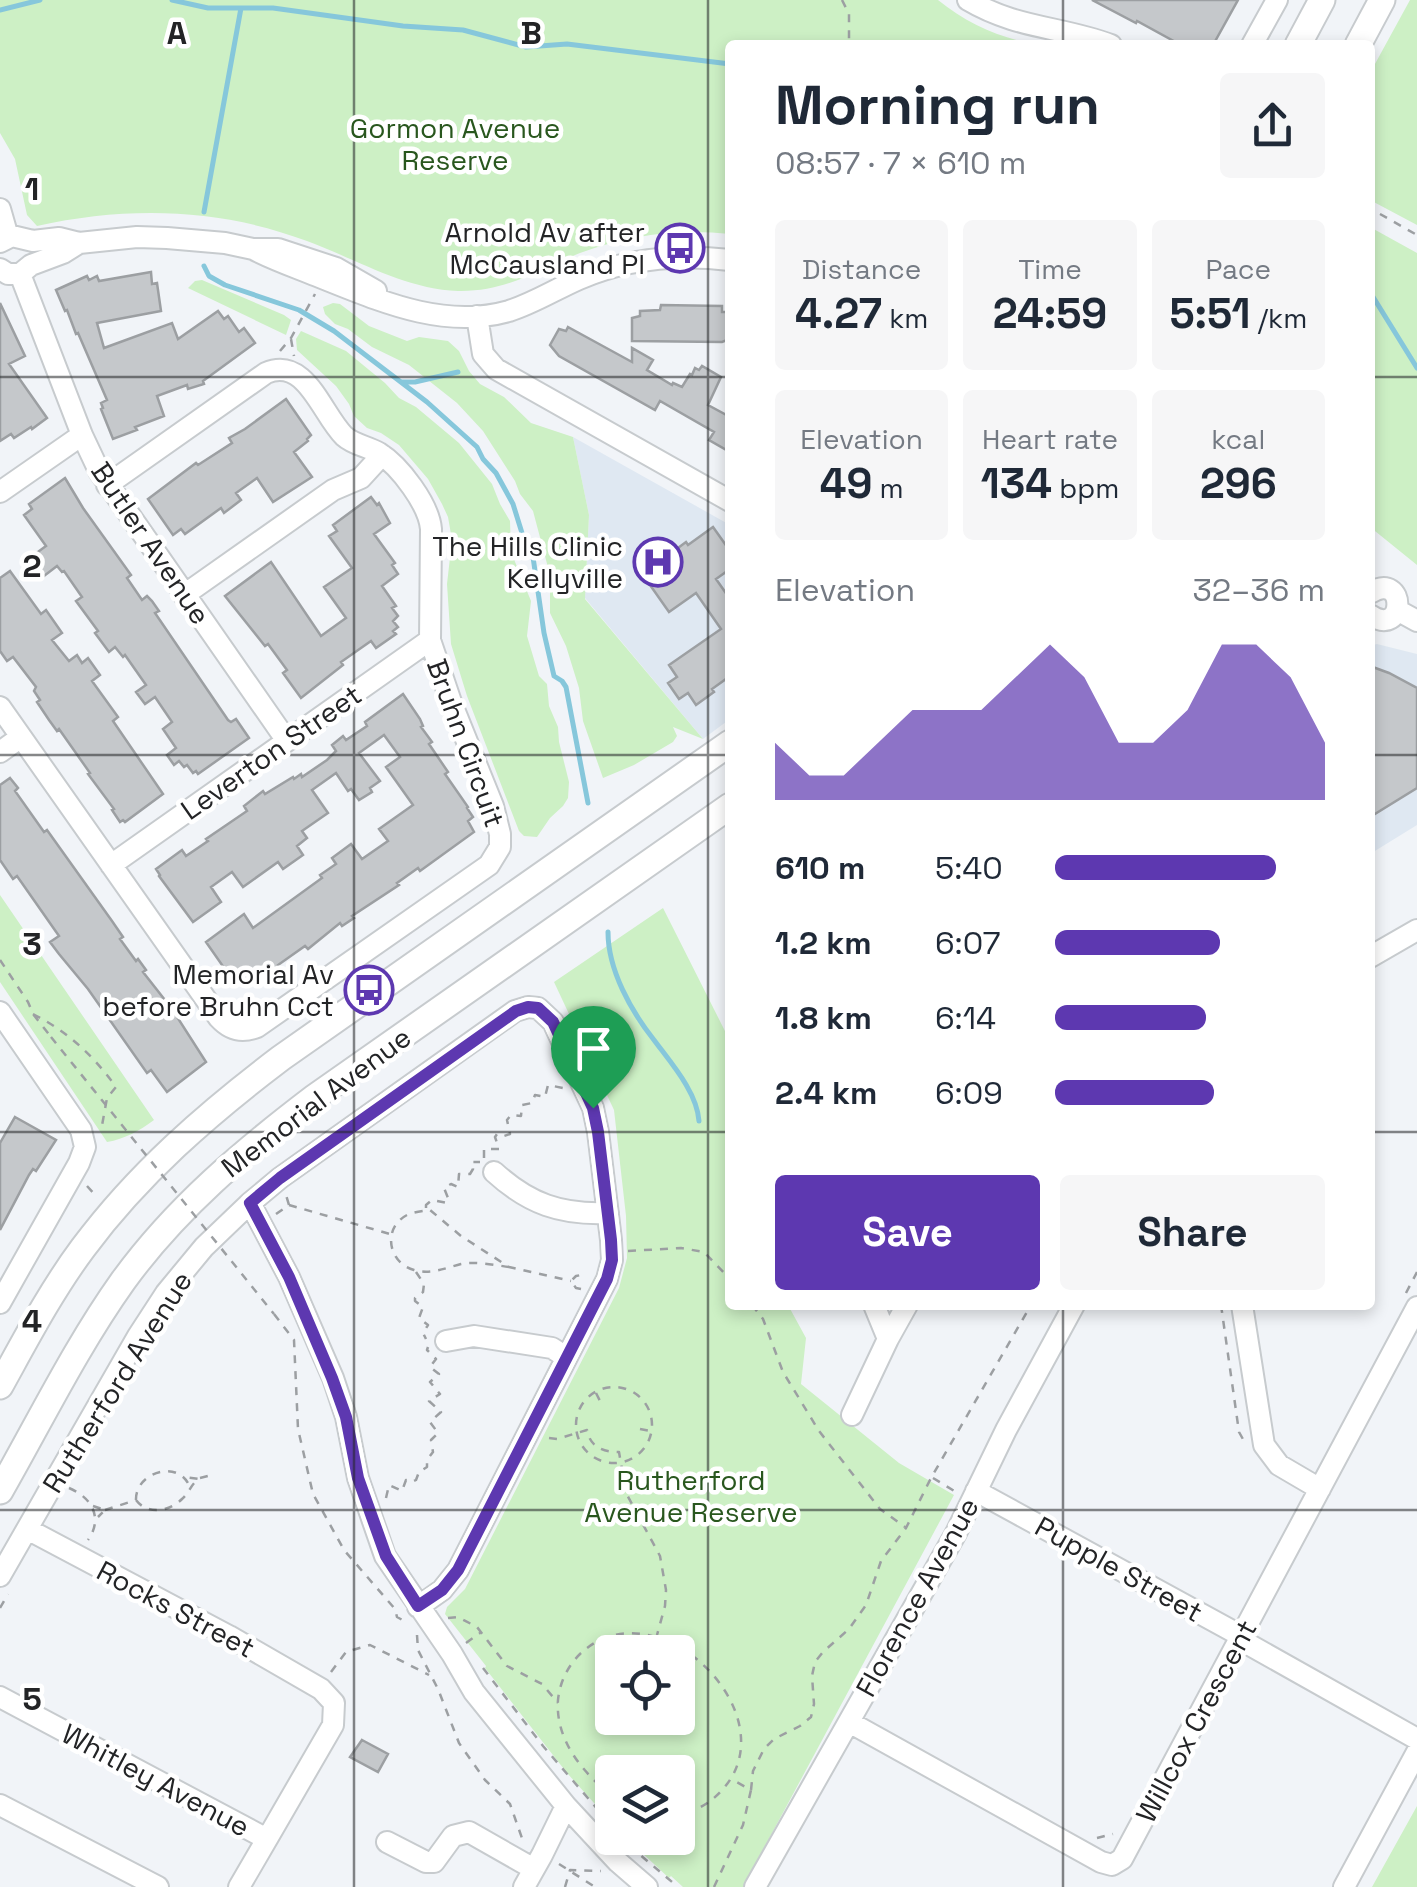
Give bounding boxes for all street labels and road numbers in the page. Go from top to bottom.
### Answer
street label: Butler Avenue [83,455,219,631]
street label: Bruhn Circuit [419,654,513,832]
street label: Leverton Street [174,676,368,828]
street label: Memorial Avenue [214,1019,418,1185]
street label: Rutherford Avenue [34,1264,200,1500]
street label: Florence Avenue [847,1491,987,1703]
street label: Pupple Street [1029,1508,1209,1630]
street label: Rocks Street [91,1552,261,1666]
street label: Willcox Crescent [1127,1614,1265,1828]
street label: Whitley Avenue [56,1715,256,1845]

